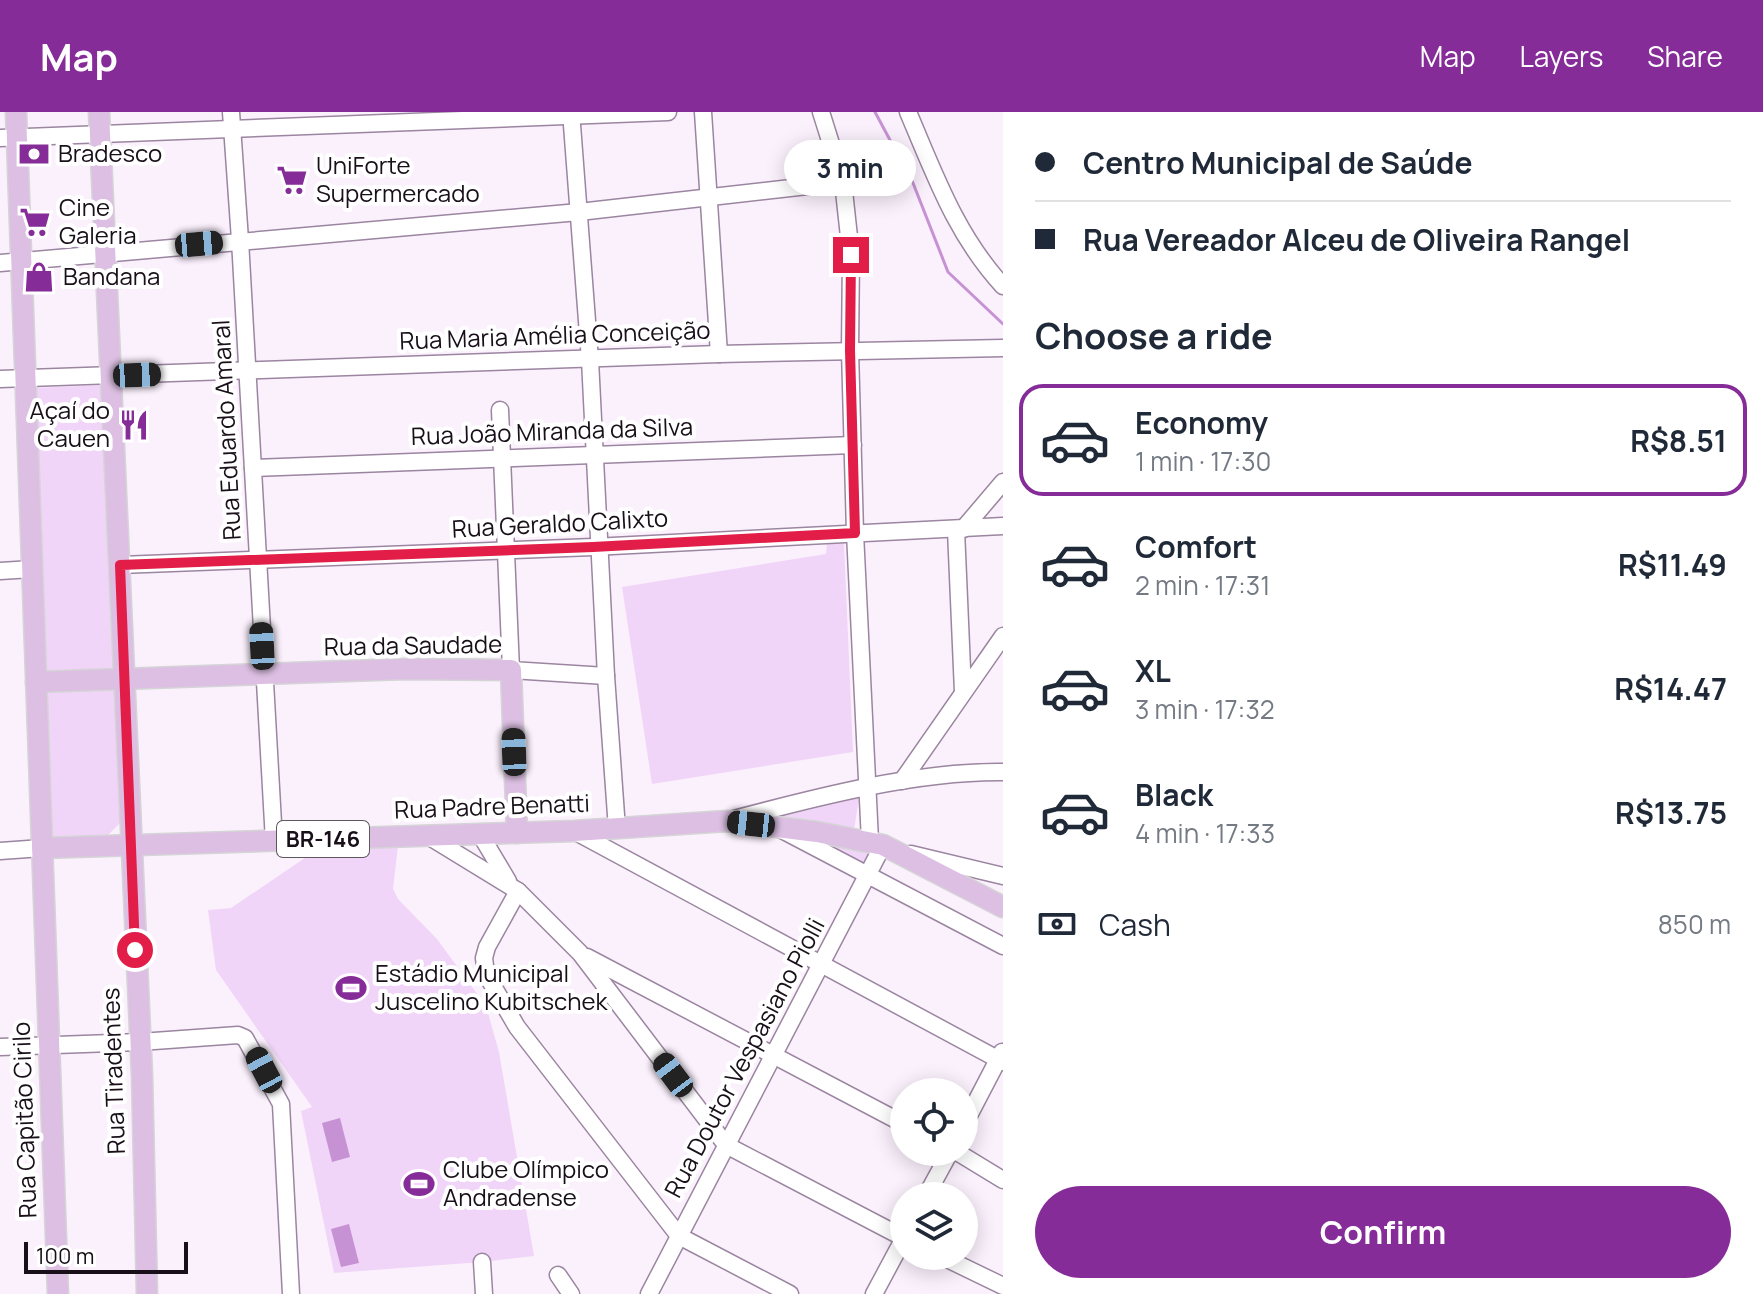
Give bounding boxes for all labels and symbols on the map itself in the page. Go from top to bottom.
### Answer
place label: Bradesco [58,136,162,169]
bank icon: Bradesco [17,137,51,171]
callout: 3 min [785,139,917,195]
place label: UniForte Supermercado [316,148,480,209]
supermarket icon: UniForte Supermercado [275,163,309,197]
place label: Cine Galeria [59,190,136,251]
supermarket icon: Cine Galeria [18,205,52,239]
car [174,230,224,258]
route end [833,237,869,273]
place label: Bandana [63,259,160,292]
shop icon: Bandana [22,260,56,294]
street label: Rua Maria Amélia Conceição [399,313,711,356]
street label: Rua Eduardo Amaral [203,319,248,541]
car [113,362,161,388]
place label: Açaí do Cauen [29,393,110,454]
restaurant icon: Açaí do Cauen [117,408,151,442]
street label: Rua João Miranda da Silva [410,409,694,452]
street label: Rua Geraldo Calixto [451,500,669,545]
car [249,621,275,671]
street label: Rua da Saudade [324,626,502,663]
car [501,728,527,776]
street label: Rua Padre Benatti [394,786,590,825]
car [726,810,776,838]
road number: BR-146 [277,821,369,857]
street label: Rua Doutor Vespasiano Piolli [656,912,831,1203]
route start [117,932,153,968]
place label: Estádio Municipal Juscelino Kubitschek [375,956,609,1017]
sports icon: Estádio Municipal Juscelino Kubitschek [334,971,368,1005]
street label: Rua Tiradentes [93,987,132,1155]
street label: Rua Capitão Cirilo [4,1021,43,1219]
car [242,1043,286,1097]
car [649,1049,697,1101]
place label: Clube Olímpico Andradense [443,1152,609,1213]
sports icon: Clube Olímpico Andradense [402,1167,436,1201]
scale bar [24,1238,188,1274]

